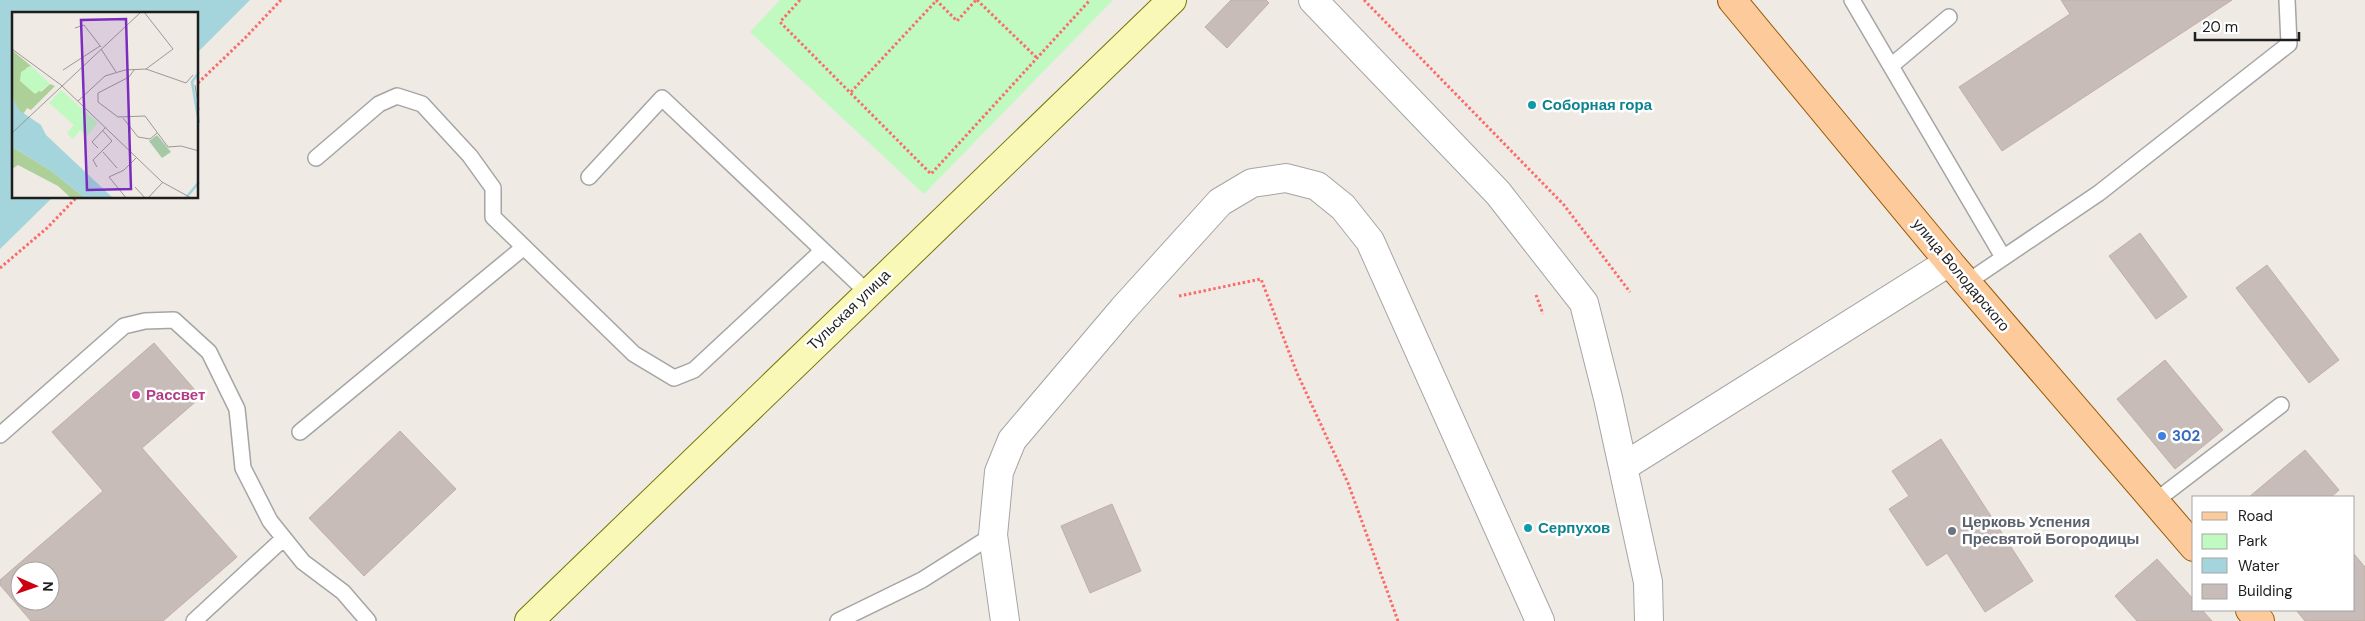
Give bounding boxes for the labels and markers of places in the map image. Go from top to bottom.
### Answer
place label: Соборная гора [1542,95,1653,115]
marker: Соборная гора [1526,99,1538,111]
place label: Рассвет [146,385,205,405]
marker: Рассвет [130,389,142,401]
place label: 302 [2172,426,2201,446]
marker: 302 [2156,430,2168,442]
place label: Церковь Успения Пресвятой Богородицы [1962,512,2139,549]
place label: Серпухов [1538,518,1610,538]
marker: Серпухов [1522,522,1534,534]
marker: Церковь Успения Пресвятой Богородицы [1946,525,1958,537]

